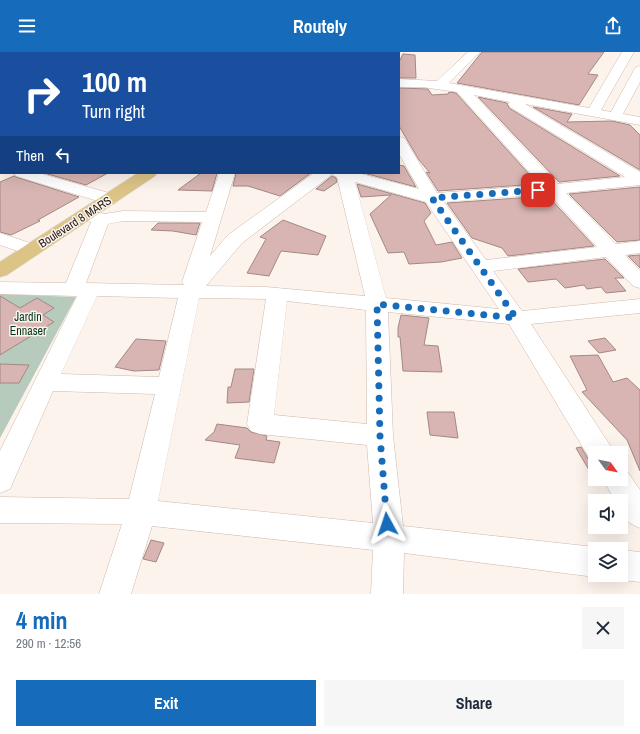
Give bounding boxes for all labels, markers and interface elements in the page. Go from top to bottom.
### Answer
text: Routely [293,14,347,39]
icon: menu [16,15,38,37]
icon: share [602,15,624,37]
text: 100 m [82,63,147,101]
icon: right [16,68,68,120]
text: Turn right [82,99,145,124]
icon: left [52,144,74,166]
text: Then [16,145,44,166]
pin [521,173,555,207]
icon: arrive [527,179,549,201]
street label: Boulevard 8 MARS [36,192,115,251]
park label: Jardin Ennaser [10,309,47,339]
north arrow [588,446,628,486]
map controls [588,446,628,582]
button: sound [588,494,628,534]
position arrow [366,503,408,545]
button: layers [588,542,628,582]
text: 4 min [16,604,67,636]
button: close [582,607,624,649]
text: 290 m · 12:56 [16,635,81,652]
button: Exit [16,680,316,726]
button: Share [324,680,624,726]

